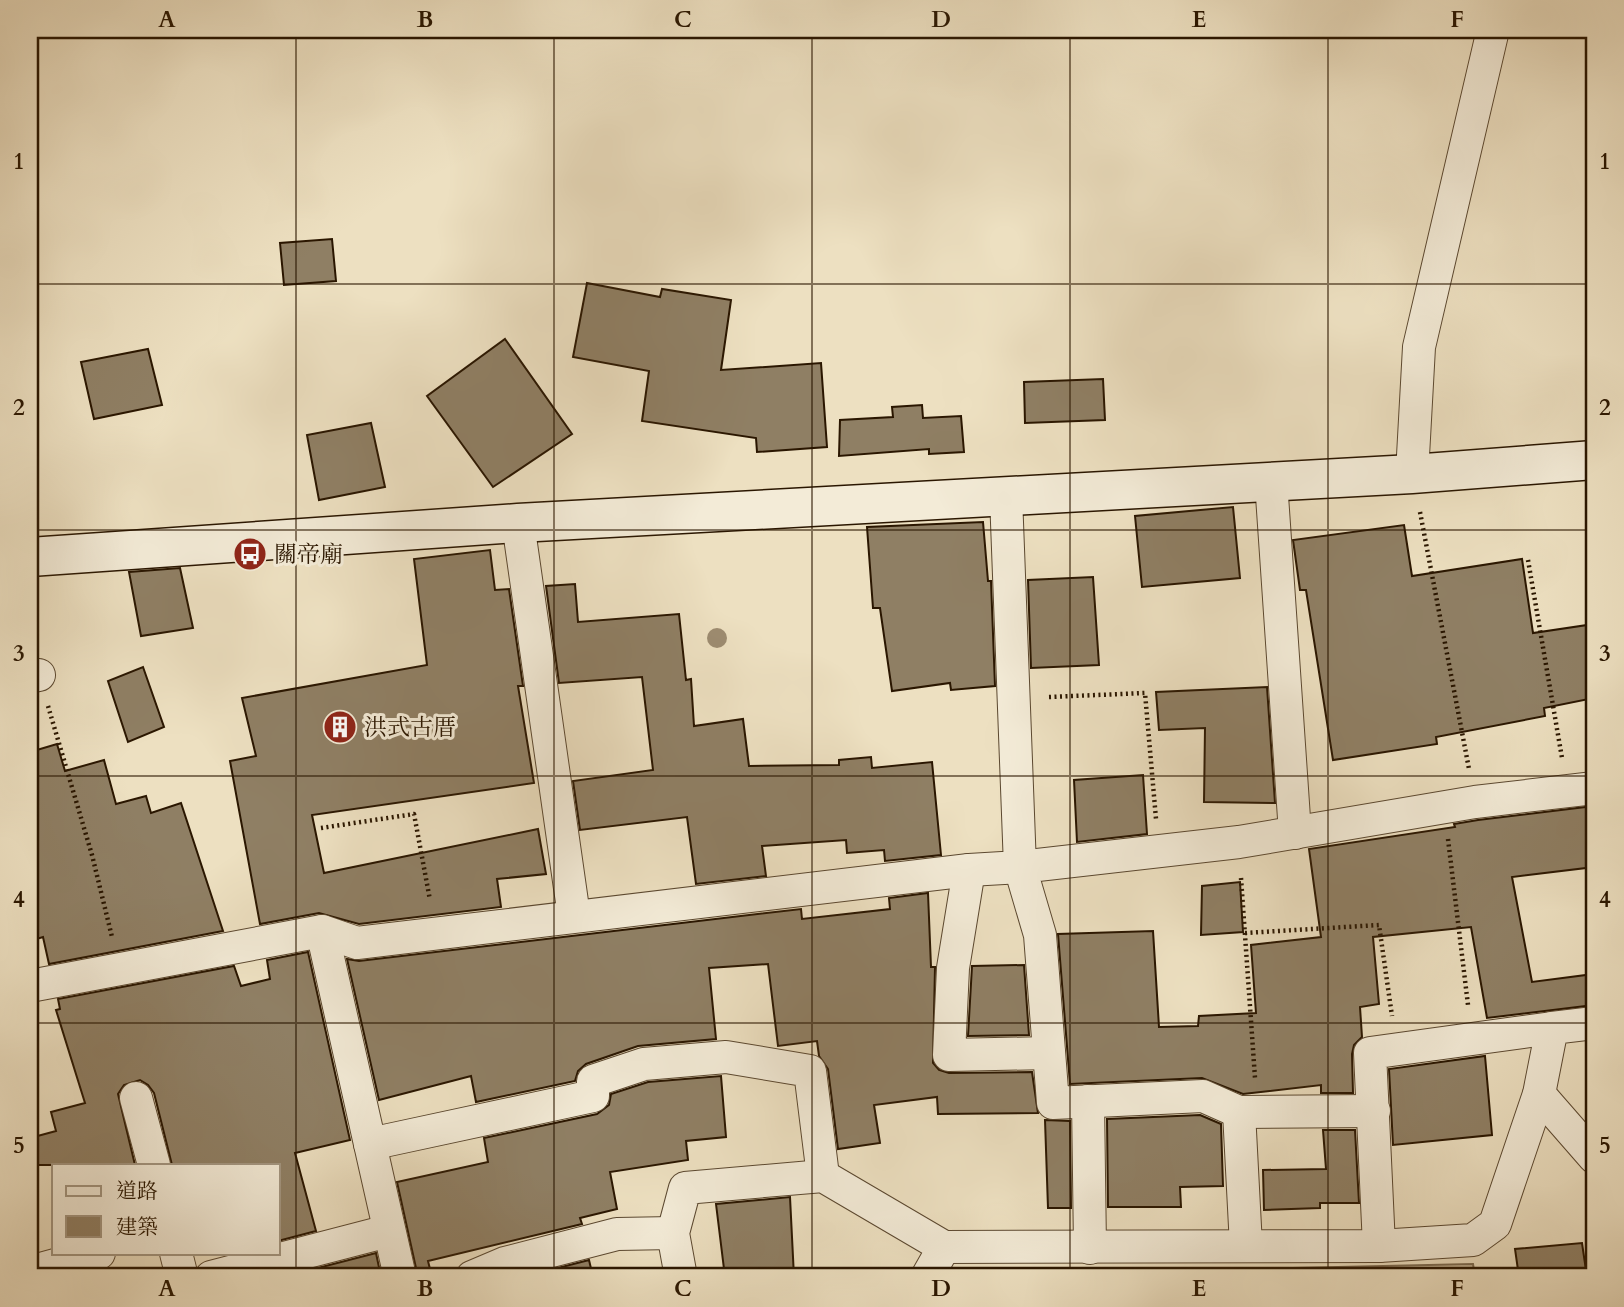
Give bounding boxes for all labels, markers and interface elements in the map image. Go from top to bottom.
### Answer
text: A [158,4,176,35]
text: B [417,4,433,35]
text: C [674,4,692,35]
text: D [931,4,951,35]
text: E [1192,4,1206,35]
text: F [1450,4,1464,35]
text: 1 [13,146,25,177]
text: 1 [1599,146,1611,177]
text: 2 [13,392,25,423]
text: 2 [1599,392,1611,423]
bus stop icon: 關帝廟 [231,535,269,573]
place label: 關帝廟 [274,539,343,570]
text: 3 [13,638,25,669]
text: 3 [1599,638,1611,669]
building icon: 洪式古厝 [321,708,359,746]
place label: 洪式古厝 [364,712,456,743]
text: 4 [13,884,25,915]
text: 4 [1599,884,1611,915]
text: 5 [13,1130,25,1161]
text: 5 [1599,1130,1611,1161]
legend [52,1164,280,1254]
text: 道路 [116,1177,158,1206]
text: 建築 [116,1213,158,1242]
text: A [158,1273,176,1304]
text: B [417,1273,433,1304]
text: C [674,1273,692,1304]
text: D [931,1273,951,1304]
text: E [1192,1273,1206,1304]
text: F [1450,1273,1464,1304]

